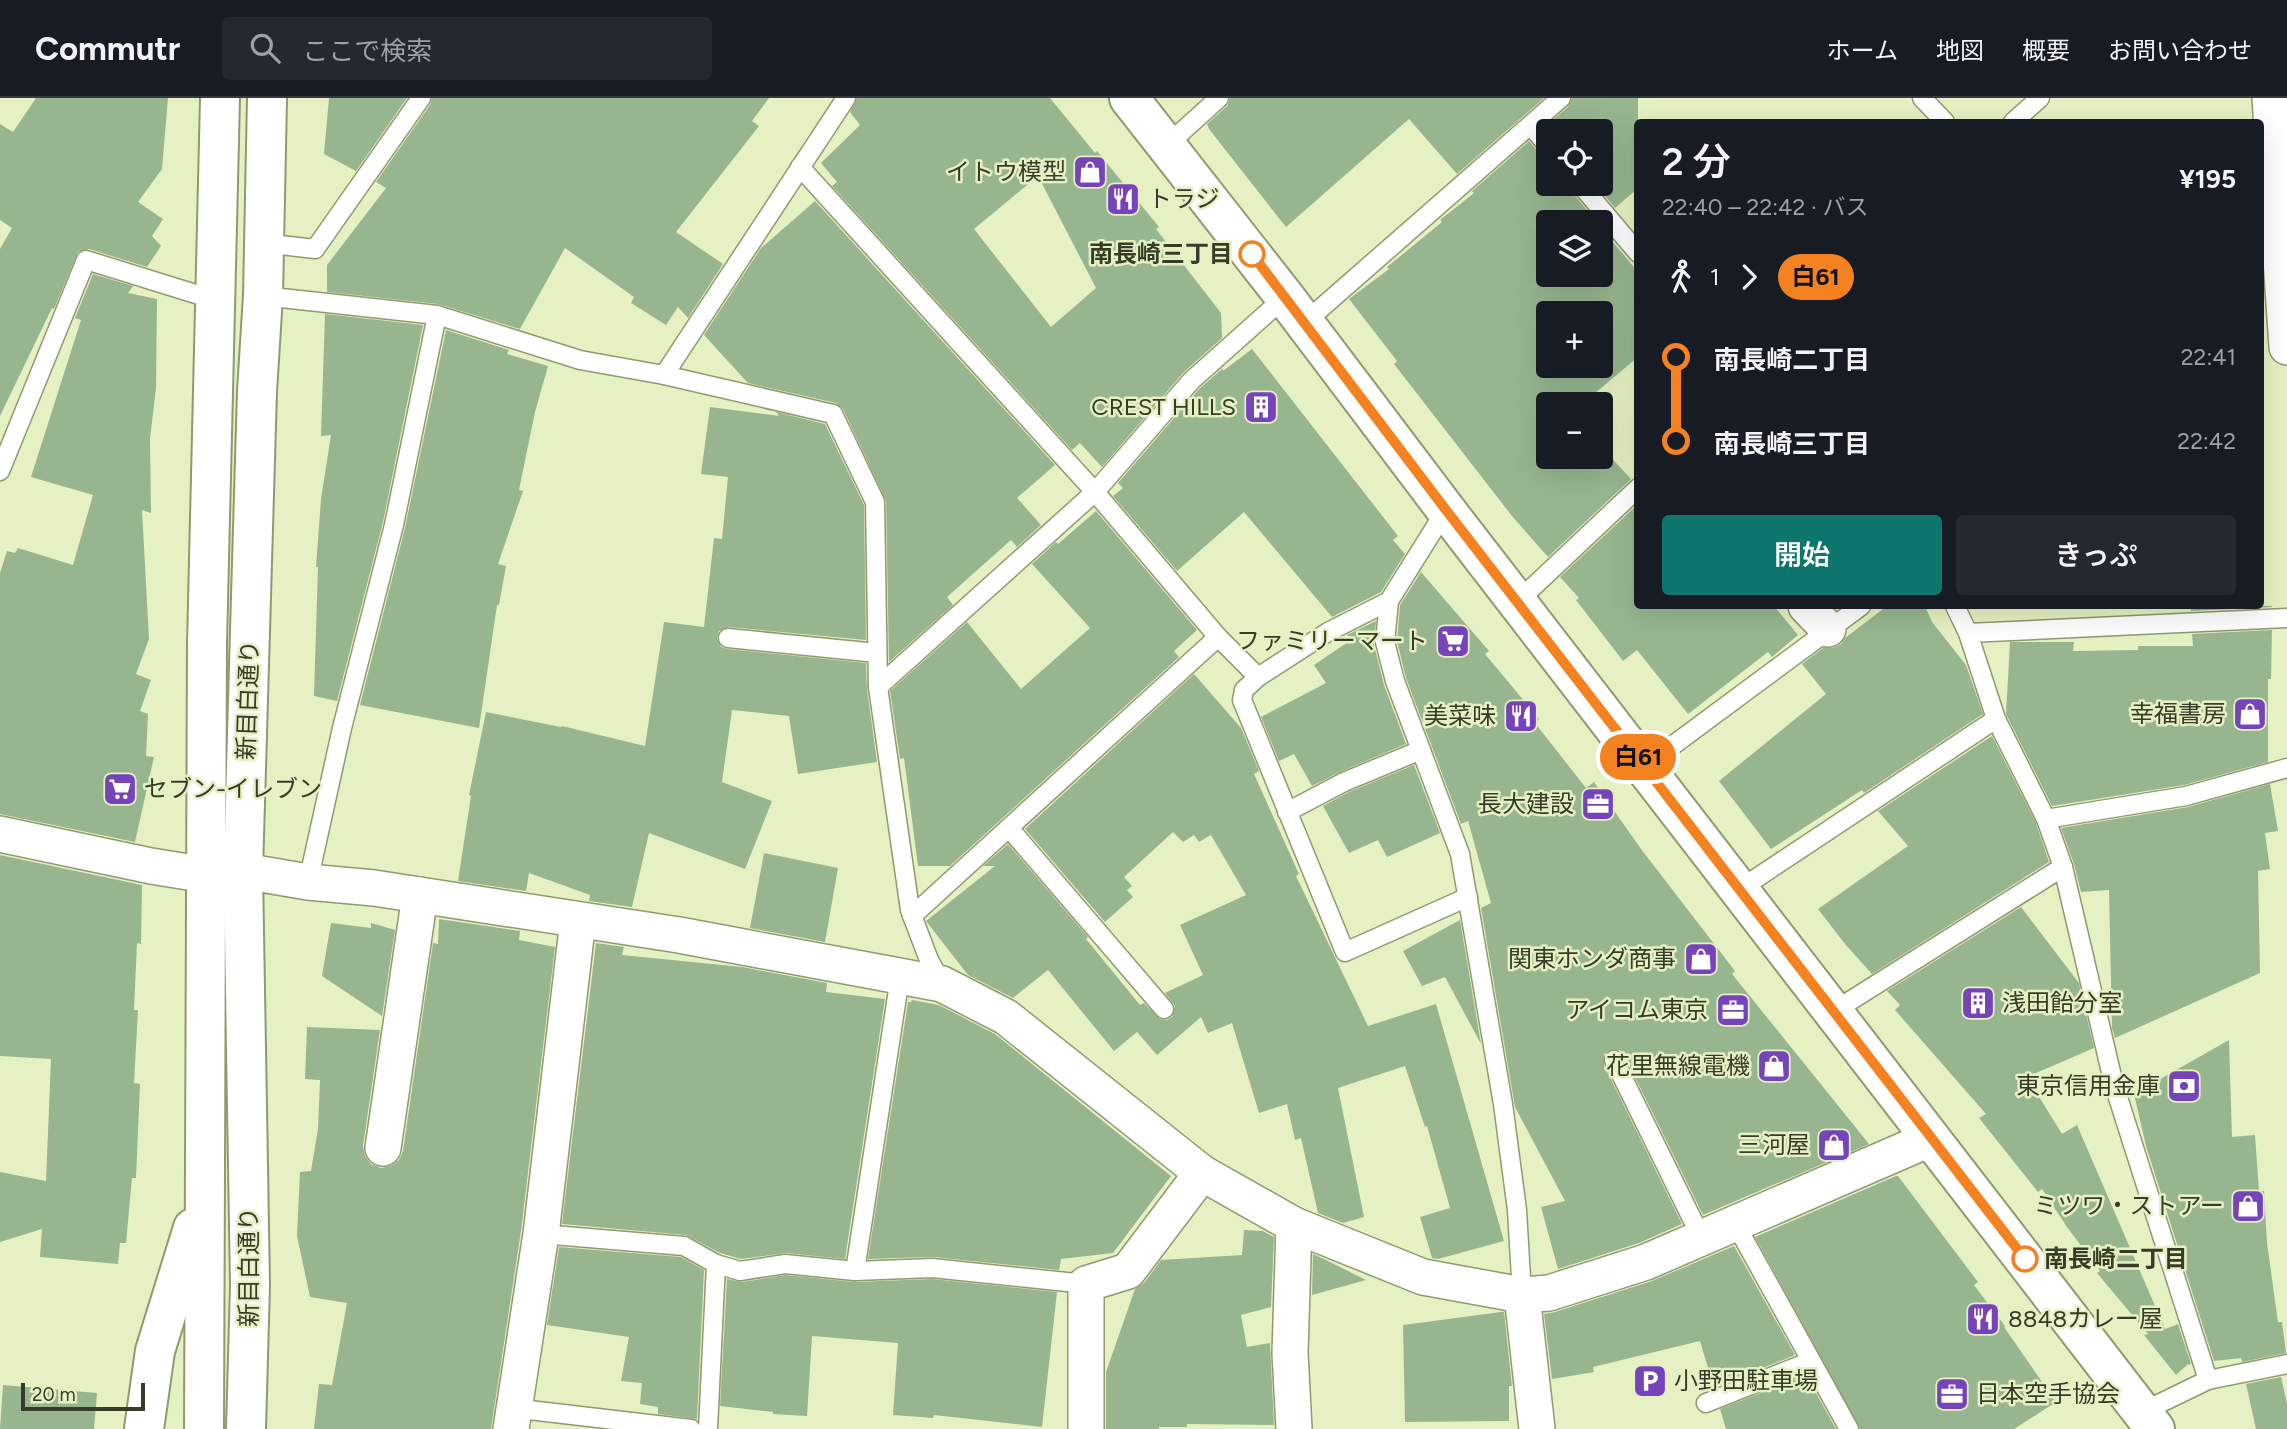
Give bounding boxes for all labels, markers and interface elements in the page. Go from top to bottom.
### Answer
search box [222,17,712,80]
text: Commutr [35,29,180,68]
icon: search [246,29,284,67]
text: ここで検索 [302,35,432,67]
text: ホーム [1827,36,1898,65]
text: 地図 [1936,36,1984,65]
text: 概要 [2022,36,2070,65]
text: お問い合わせ [2108,36,2252,65]
map controls [1536,119,1613,469]
button: locate [1536,119,1613,196]
text: 2 分 [1662,139,1731,185]
shop icon: イトウ模型 [1071,153,1109,191]
place label: イトウ模型 [946,157,1066,186]
text: ¥195 [2179,163,2236,195]
restaurant icon: トラジ [1104,180,1142,218]
place label: トラジ [1148,184,1220,213]
text: 22:40 – 22:42 · バス [1662,193,1868,221]
button: layers [1536,210,1613,287]
place label: 南長崎三丁目 [1089,239,1233,268]
marker: 南長崎三丁目 [1239,241,1265,267]
icon: walk [1662,258,1700,296]
icon: forward [1730,258,1768,296]
text: 白61 [1792,262,1840,291]
text: 1 [1710,263,1720,291]
button: + [1536,301,1613,378]
text: 22:41 [2181,343,2236,371]
text: 南長崎二丁目 [1714,344,1870,376]
building icon: CREST HILLS [1242,388,1280,426]
place label: CREST HILLS [1091,392,1236,421]
button: − [1536,392,1613,469]
text: 22:42 [2177,427,2236,455]
text: 南長崎三丁目 [1714,428,1870,460]
button: 開始 [1662,515,1942,595]
button: きっぷ [1956,515,2236,595]
supermarket icon: ファミリーマート [1434,622,1472,660]
place label: ファミリーマート [1236,626,1428,655]
street label: 新目白通り [231,640,264,760]
shop icon: 幸福書房 [2231,695,2269,733]
restaurant icon: 美菜味 [1502,697,1540,735]
place label: 幸福書房 [2130,699,2226,728]
place label: 美菜味 [1424,701,1496,730]
line badge: 白61 [1598,734,1678,780]
text: 白61 [1614,742,1662,771]
supermarket icon: セブン-イレブン [101,770,139,808]
place label: セブン-イレブン [144,774,322,803]
office icon: 長大建設 [1579,785,1617,823]
place label: 長大建設 [1478,789,1574,818]
shop icon: 関東ホンダ商事 [1682,940,1720,978]
place label: 関東ホンダ商事 [1508,944,1676,973]
building icon: 浅田飴分室 [1959,984,1997,1022]
place label: 浅田飴分室 [2002,988,2122,1017]
office icon: アイコム東京 [1714,991,1752,1029]
place label: アイコム東京 [1565,995,1708,1024]
shop icon: 花里無線電機 [1755,1047,1793,1085]
place label: 花里無線電機 [1606,1051,1750,1080]
bank icon: 東京信用金庫 [2165,1067,2203,1105]
place label: 東京信用金庫 [2016,1071,2160,1100]
shop icon: 三河屋 [1815,1126,1853,1164]
place label: 三河屋 [1738,1130,1810,1159]
shop icon: ミツワ・ストアー [2229,1187,2267,1225]
place label: ミツワ・ストアー [2033,1191,2224,1220]
street label: 新目白通り [234,1207,263,1327]
place label: 南長崎二丁目 [2044,1244,2188,1273]
marker: 南長崎二丁目 [2012,1246,2038,1272]
restaurant icon: 8848カレー屋 [1964,1300,2002,1338]
place label: 8848カレー屋 [2008,1304,2163,1333]
parking icon: 小野田駐車場 [1631,1362,1669,1400]
place label: 小野田駐車場 [1674,1366,1818,1395]
office icon: 日本空手協会 [1933,1375,1971,1413]
place label: 日本空手協会 [1976,1379,2120,1408]
scale bar [21,1380,145,1412]
text: 20 m [32,1383,76,1406]

